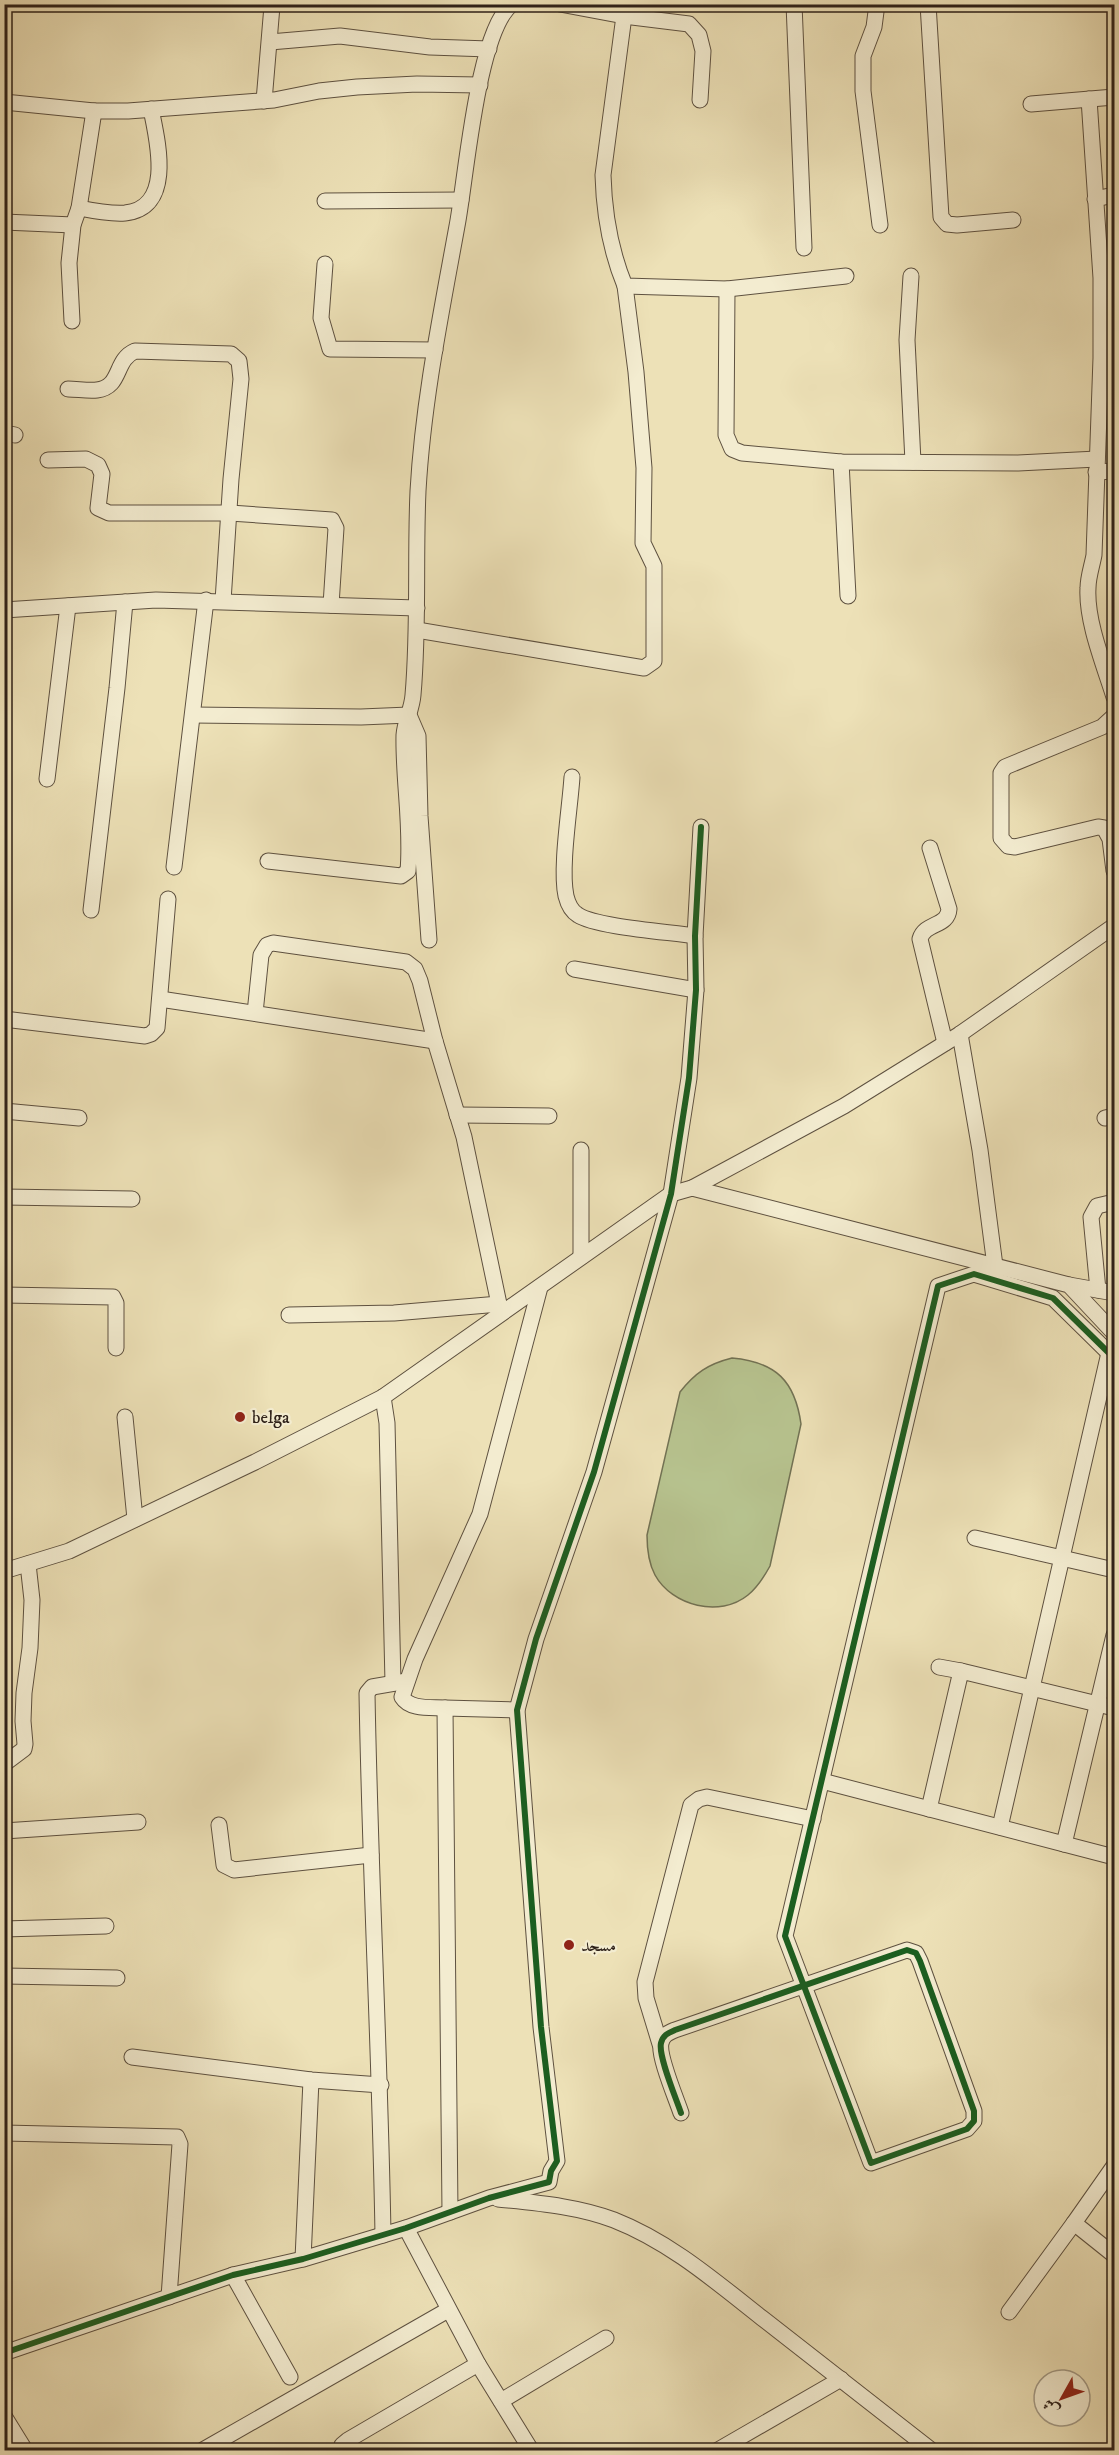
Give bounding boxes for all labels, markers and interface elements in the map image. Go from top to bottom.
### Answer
place label: belga [252,1407,290,1429]
marker: belga [233,1410,247,1424]
place label: مسجد [581,1935,616,1957]
marker: مسجد [562,1938,576,1952]
north arrow [1032,2368,1092,2428]
text: ش [1039,2394,1064,2420]

